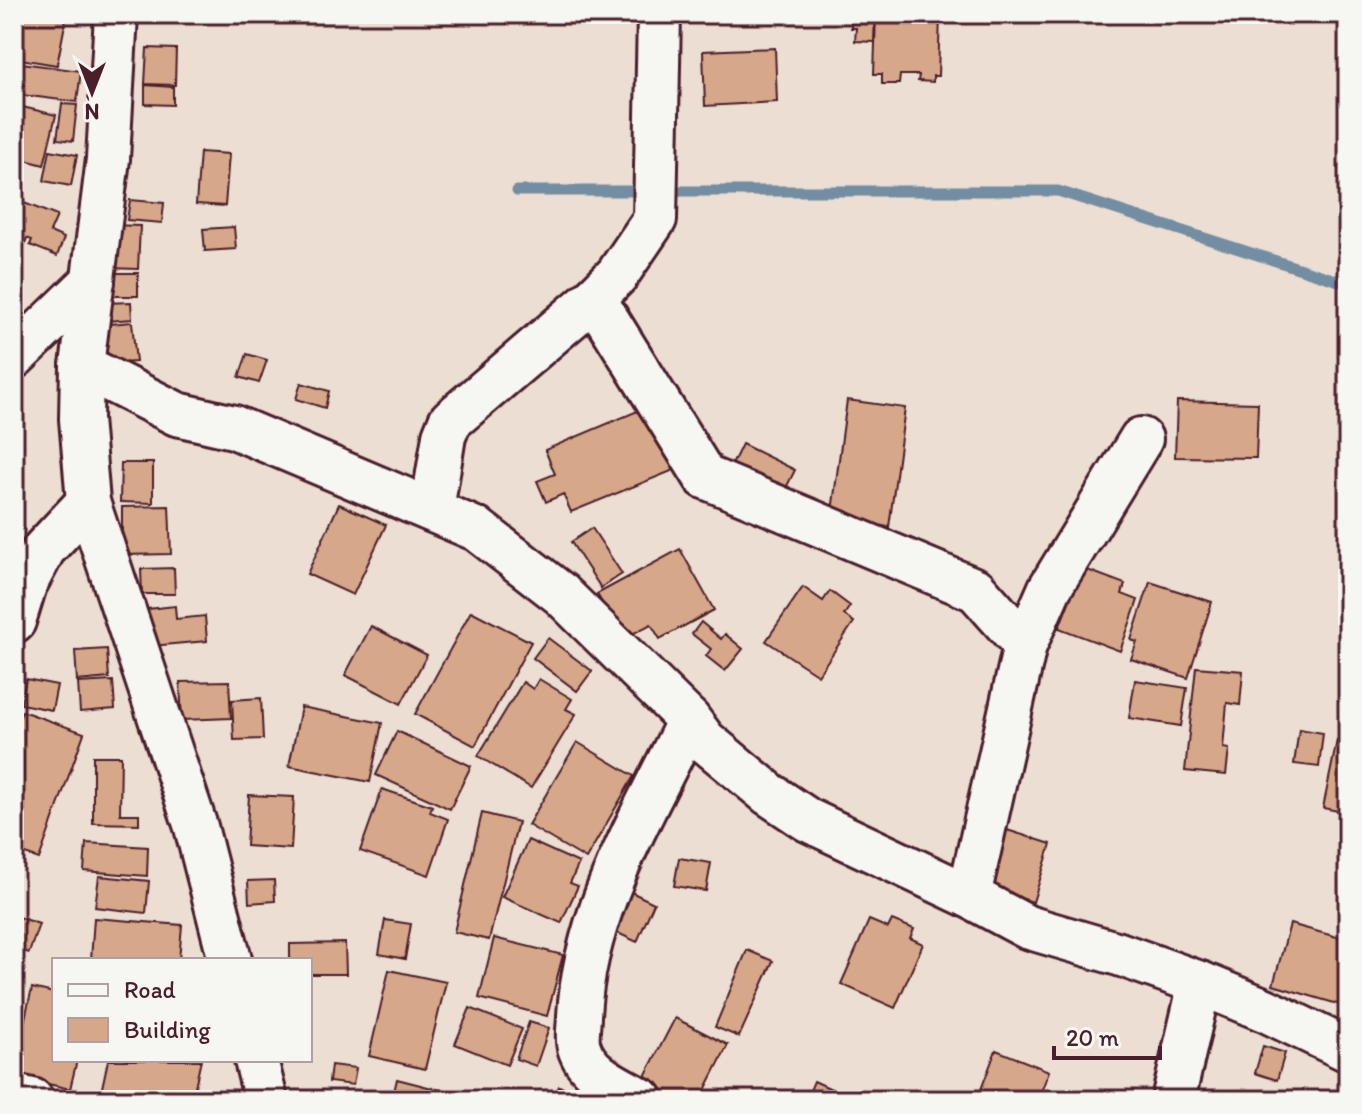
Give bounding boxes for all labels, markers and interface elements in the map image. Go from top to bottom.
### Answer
north arrow [52,52,132,132]
text: N [85,98,99,125]
legend [52,958,312,1062]
text: Road [124,975,176,1004]
scale bar [1054,1010,1160,1060]
text: Building [124,1015,211,1044]
text: 20 m [1066,1023,1119,1052]

